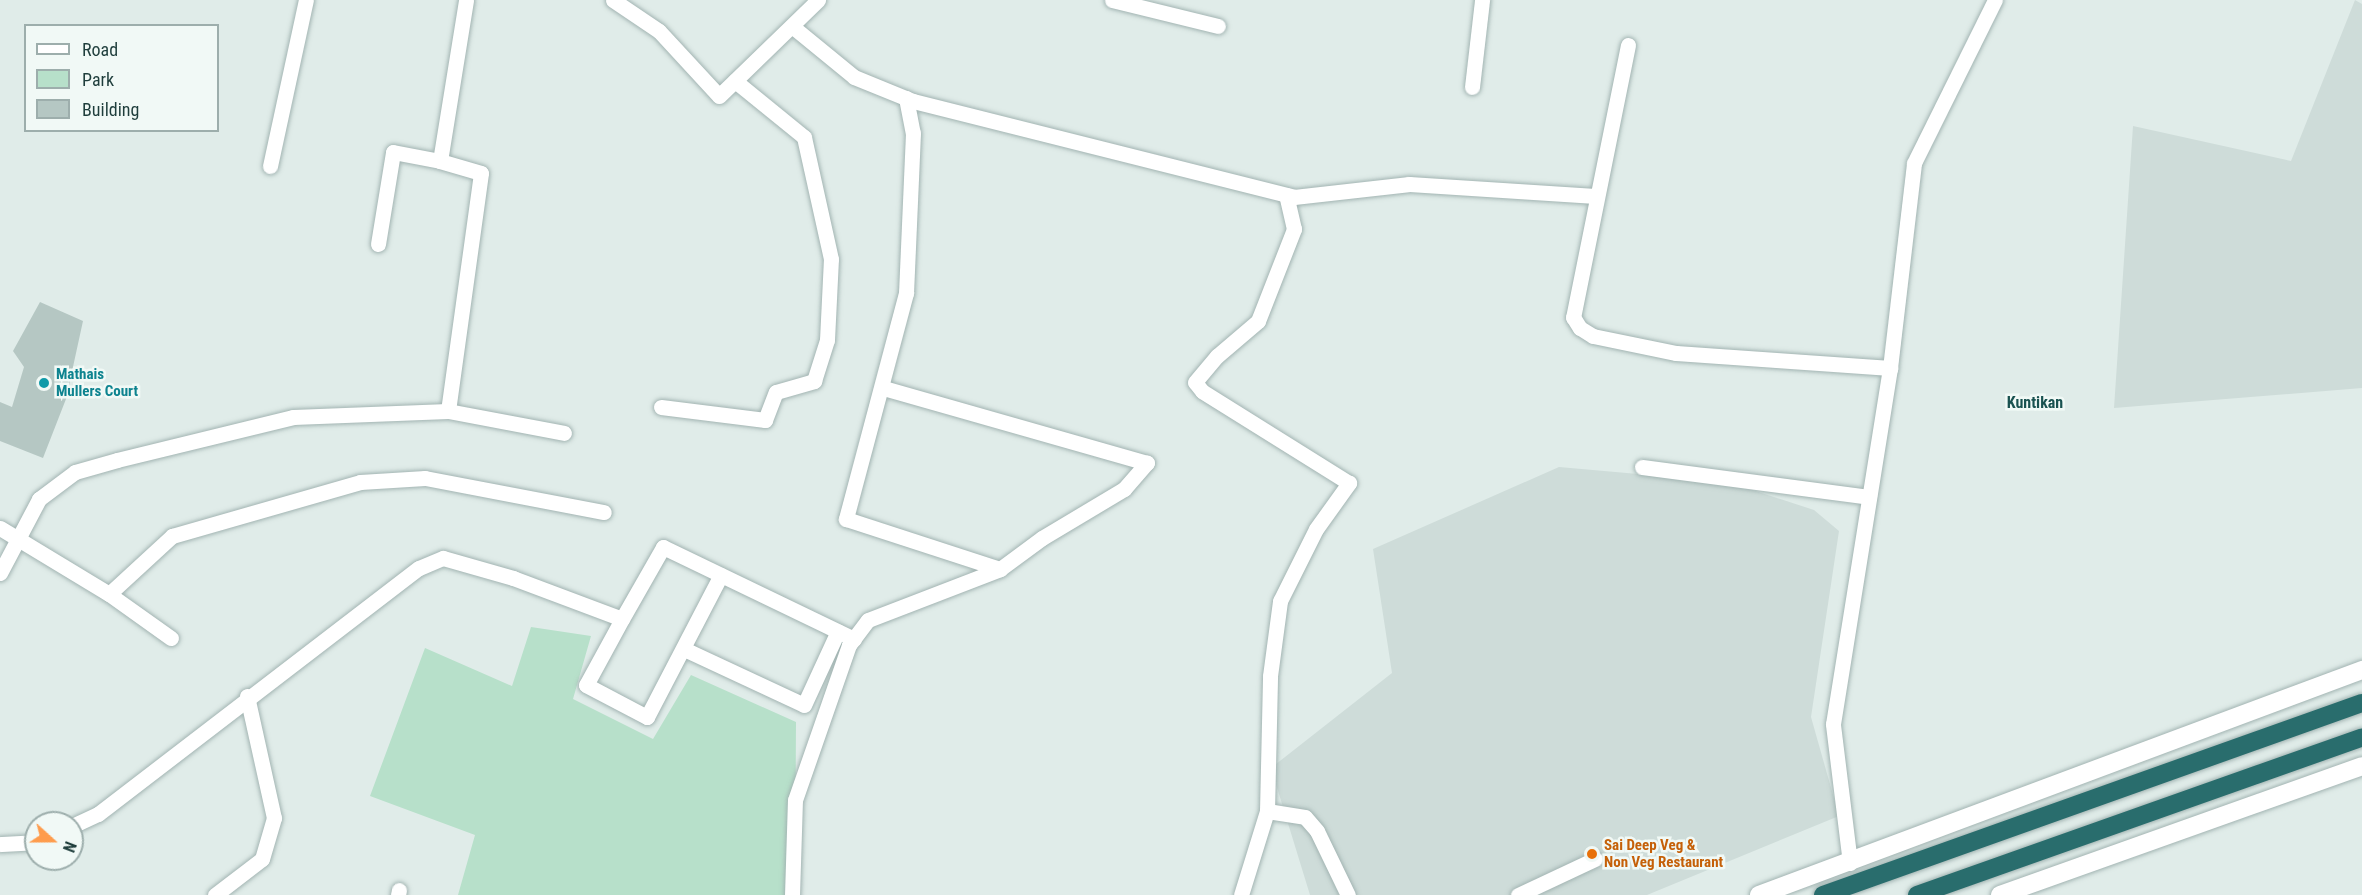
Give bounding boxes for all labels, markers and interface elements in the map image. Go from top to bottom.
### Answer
legend [24,24,219,132]
text: Road [82,39,118,60]
text: Park [82,69,114,90]
text: Building [82,99,139,120]
place label: Mathais Mullers Court [56,365,138,400]
marker: Mathais Mullers Court [37,376,51,390]
district label: Kuntikan [2007,393,2063,413]
north arrow [24,811,84,871]
place label: Sai Deep Veg & Non Veg Restaurant [1604,836,1723,871]
text: N [59,839,80,855]
marker: Sai Deep Veg & Non Veg Restaurant [1585,847,1599,861]

